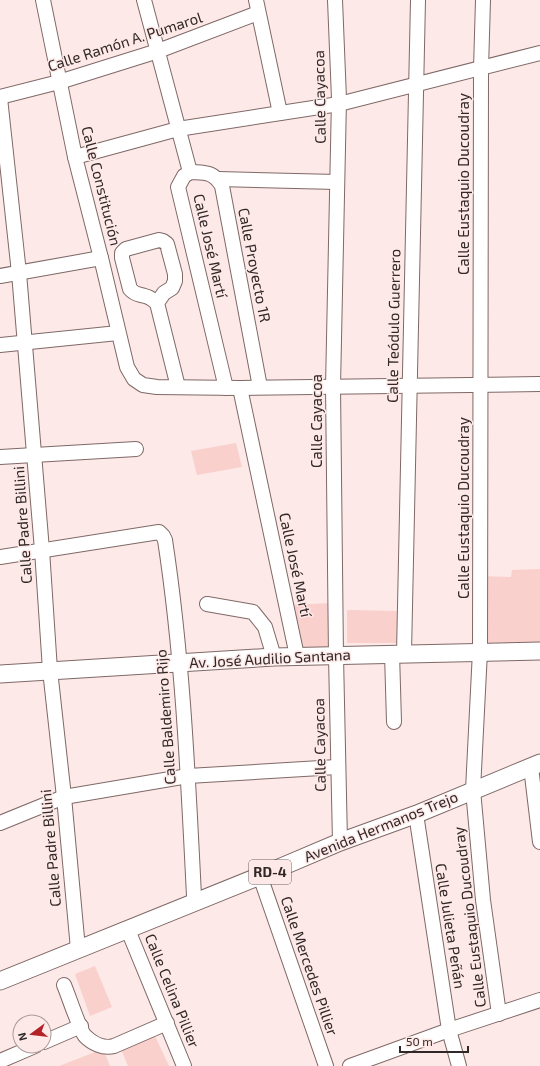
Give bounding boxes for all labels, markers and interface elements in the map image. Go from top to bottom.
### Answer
street label: Calle Ramón A. Pumarol [45,7,205,75]
street label: Calle Cayacoa [309,50,329,144]
street label: Calle Eustaquio Ducoudray [454,93,472,275]
street label: Calle Constitución [78,124,126,247]
street label: Calle José Martí [190,192,232,301]
street label: Calle Proyecto 1R [235,206,275,324]
street label: Calle Teódulo Guerrero [383,249,403,403]
street label: Calle Cayacoa [307,374,325,468]
street label: Calle Eustaquio Ducoudray [454,417,472,599]
street label: Calle Padre Billini [9,466,35,585]
street label: Calle José Martí [276,511,316,620]
street label: Av. José Audilio Santana [189,645,351,671]
street label: Calle Baldemiro Rijo [151,649,180,785]
street label: Calle Cayacoa [309,698,329,792]
street label: Avenida Hermanos Trejo [301,787,461,866]
street label: Calle Padre Billini [36,789,64,908]
street label: Calle Eustaquio Ducoudray [449,826,489,1008]
road number: RD-4 [249,860,291,884]
street label: Calle Julieta Peñán [432,862,470,990]
street label: Calle Mercedes Pillier [278,894,342,1038]
street label: Calle Celina Pillier [142,931,204,1050]
north arrow [12,1014,52,1054]
scale bar [400,1028,468,1054]
text: N [15,1031,29,1042]
text: 50 m [406,1034,433,1048]

